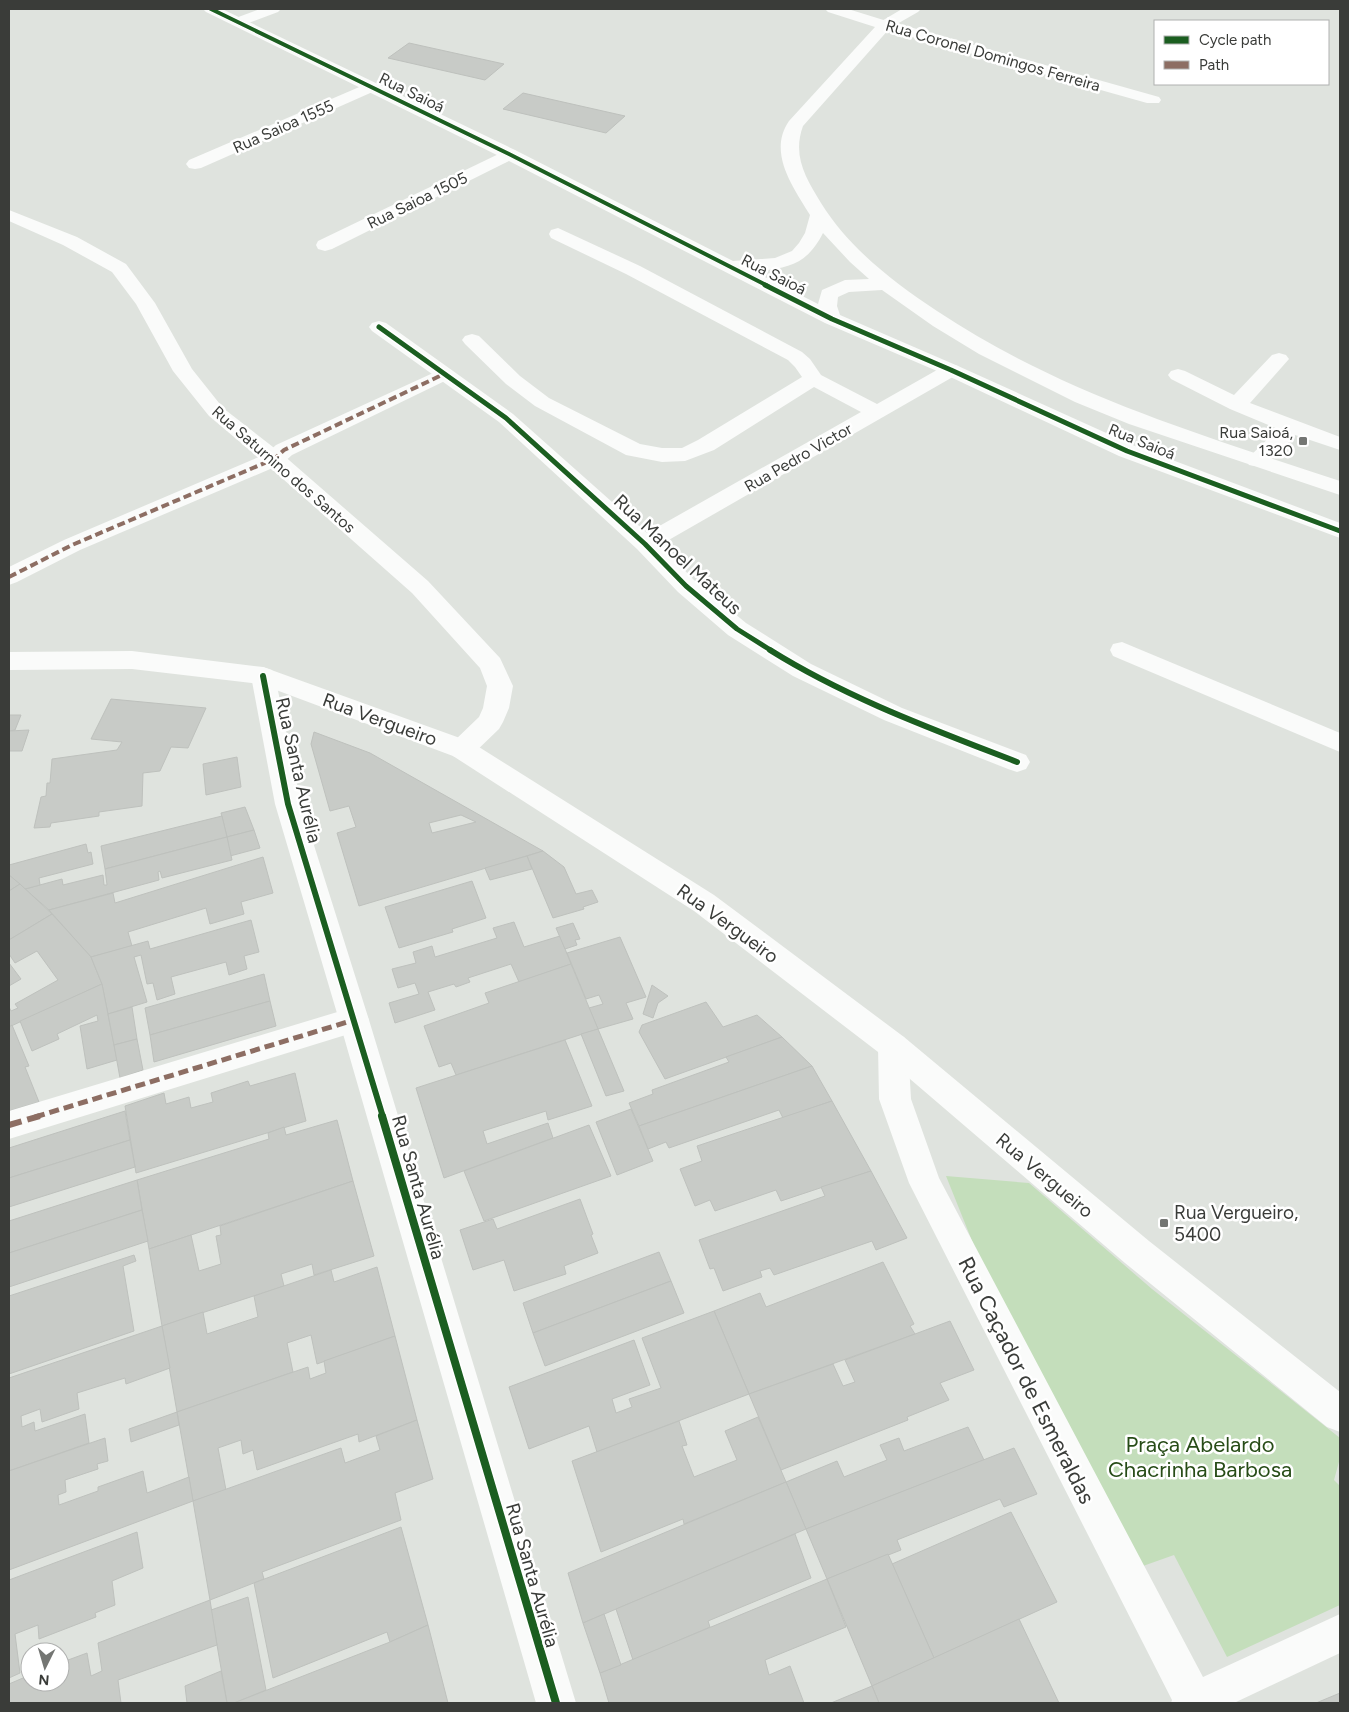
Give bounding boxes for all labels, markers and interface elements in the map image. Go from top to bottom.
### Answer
street label: Rua Coronel Domingos Ferreira [883,16,1102,95]
legend [1154,20,1329,85]
text: Cycle path [1199,31,1271,49]
text: Path [1199,56,1229,74]
street label: Rua Saioá [376,69,447,116]
street label: Rua Saioa 1555 [230,96,337,157]
street label: Rua Saioa 1505 [364,168,471,233]
street label: Rua Saioá [738,250,809,299]
street label: Rua Saturnino dos Santos [208,402,359,537]
street label: Rua Pedro Victor [741,419,856,496]
street label: Rua Saioá [1106,420,1178,463]
place label: Rua Saioá, 1320 [1219,423,1293,460]
marker: Rua Saioá, 1320 [1297,435,1309,447]
street label: Rua Manoel Mateus [609,489,746,620]
street label: Rua Vergueiro [319,688,440,751]
street label: Rua Santa Aurélia [271,695,326,845]
street label: Rua Vergueiro [672,879,783,968]
street label: Rua Santa Aurélia [387,1112,450,1262]
street label: Rua Vergueiro [991,1128,1098,1223]
place label: Rua Vergueiro, 5400 [1174,1201,1298,1246]
marker: Rua Vergueiro, 5400 [1158,1217,1170,1229]
street label: Rua Caçador de Esmeraldas [952,1252,1101,1508]
park label: Praça Abelardo Chacrinha Barbosa [1108,1431,1292,1483]
street label: Rua Santa Aurélia [501,1500,564,1650]
north arrow [20,1642,70,1692]
text: N [38,1671,50,1688]

